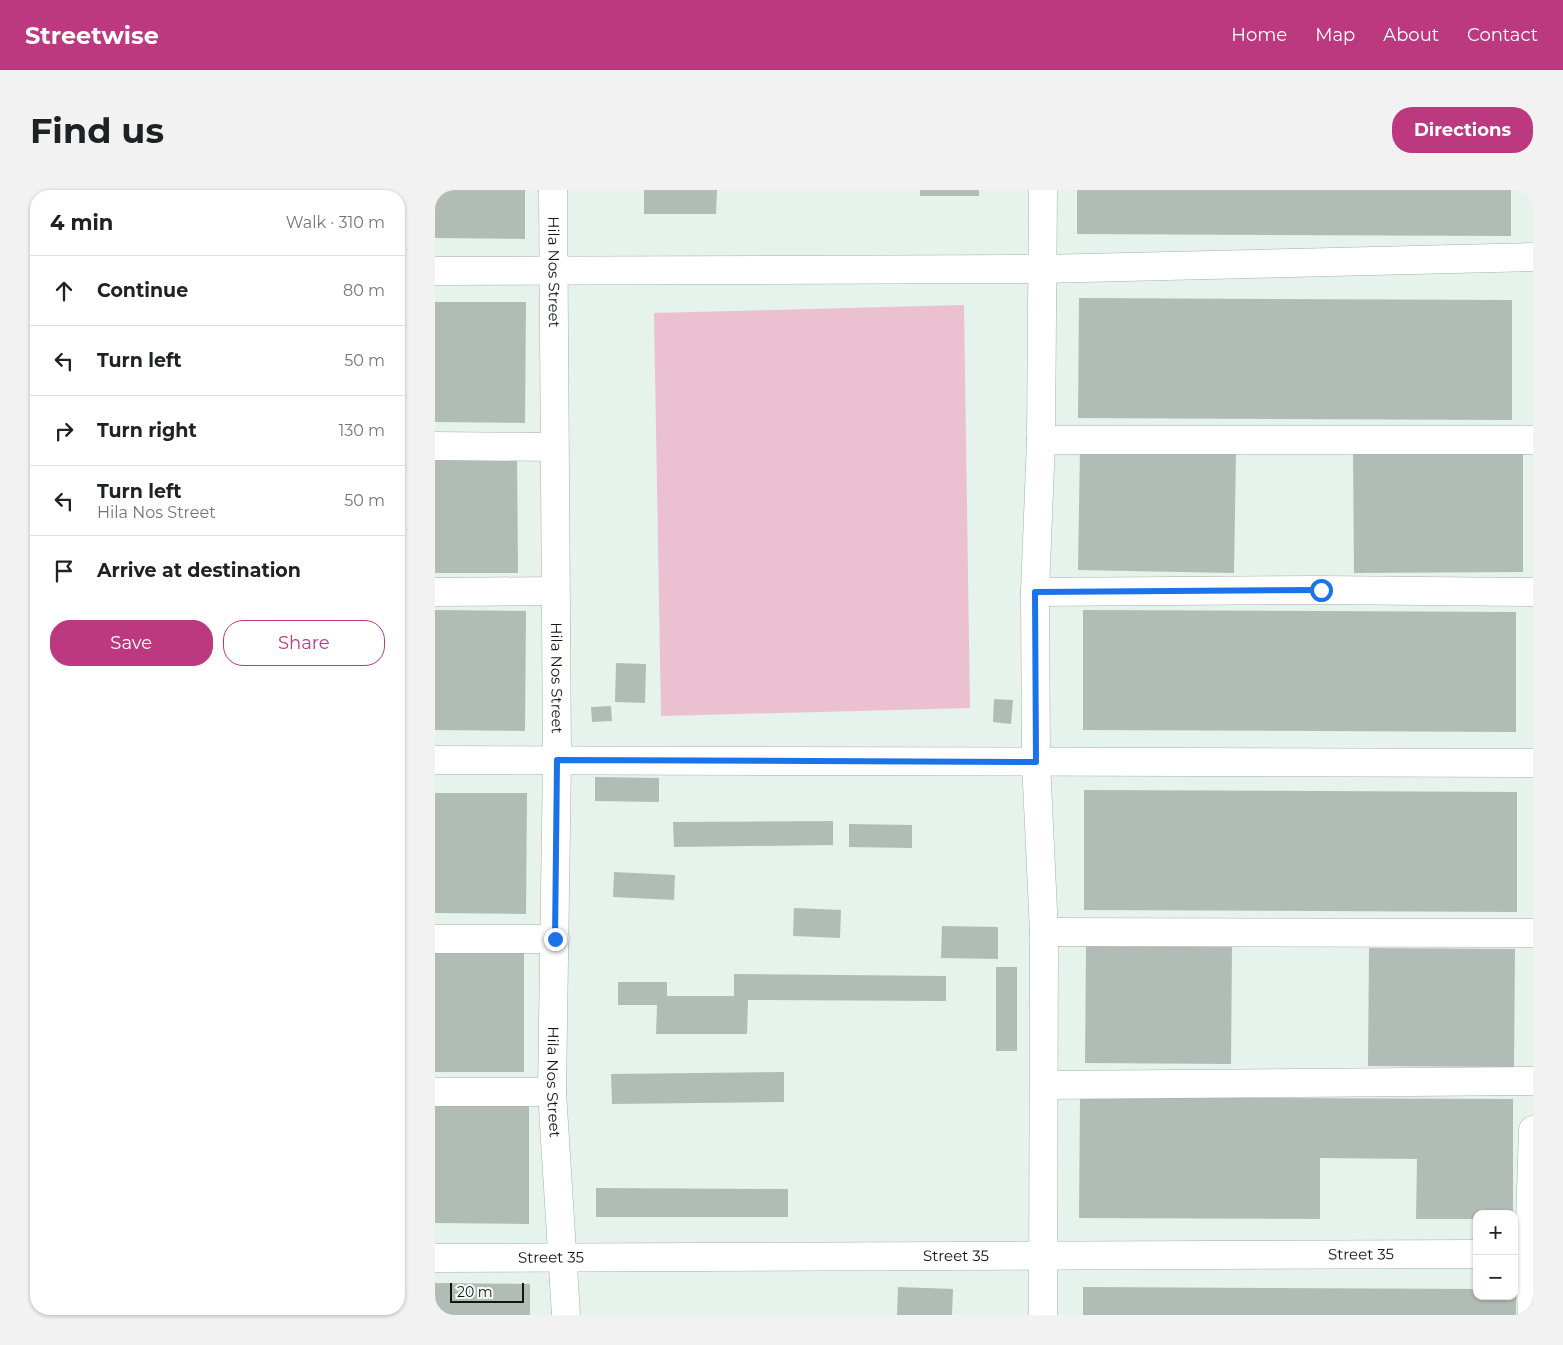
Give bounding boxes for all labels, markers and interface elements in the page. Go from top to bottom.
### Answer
text: Streetwise [25,21,159,50]
text: Home [1231,24,1287,46]
text: Map [1315,24,1355,46]
text: About [1383,24,1439,46]
text: Contact [1467,24,1538,46]
button: Directions [1392,107,1533,153]
text: Find us [30,109,164,152]
text: 4 min [50,210,113,235]
text: Walk · 310 m [286,213,385,232]
street label: Hila Nos Street [544,216,564,328]
icon: ahead [50,277,78,305]
text: Continue [97,279,188,302]
text: 80 m [343,281,385,300]
icon: left [50,347,78,375]
text: Turn left [97,349,182,372]
text: 50 m [344,351,385,370]
icon: right [50,417,78,445]
text: Turn right [97,419,197,442]
text: 130 m [338,421,385,440]
text: Turn left [97,480,182,503]
icon: left [50,487,78,515]
text: 50 m [344,491,385,510]
text: Hila Nos Street [97,503,216,522]
icon: arrive [50,557,78,585]
text: Arrive at destination [97,559,301,582]
route start [1310,579,1333,602]
button: Save [50,620,213,666]
button: Share [223,620,385,666]
street label: Hila Nos Street [547,622,567,734]
route end [544,928,567,951]
street label: Hila Nos Street [543,1026,565,1138]
map controls [1473,1210,1518,1300]
button: + [1473,1210,1518,1255]
street label: Street 35 [1328,1244,1394,1264]
street label: Street 35 [923,1246,989,1265]
street label: Street 35 [518,1247,584,1267]
button: − [1473,1255,1518,1300]
scale bar [450,1280,524,1303]
text: 20 m [457,1283,493,1301]

